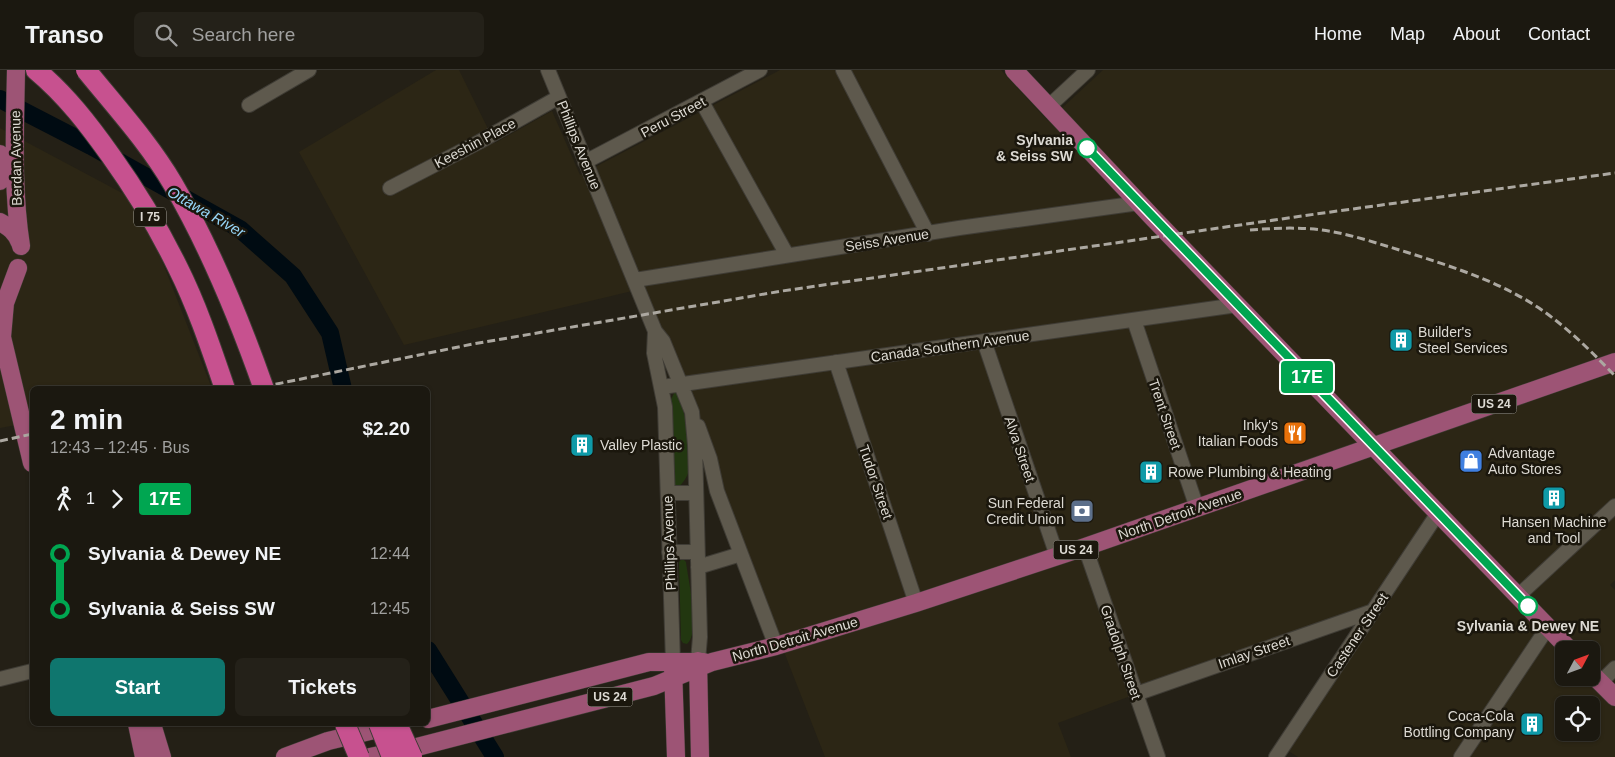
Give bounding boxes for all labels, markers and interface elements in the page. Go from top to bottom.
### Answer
search box [134,12,484,57]
text: Transo [25,21,104,48]
icon: search [152,21,180,49]
text: Search here [192,24,295,45]
text: Home [1314,24,1362,44]
text: Map [1390,24,1425,44]
text: About [1453,24,1500,44]
text: Contact [1528,24,1590,44]
street label: Peru Street [638,93,708,141]
street label: Phillips Avenue [554,98,604,192]
street label: Berdan Avenue [7,110,25,206]
street label: Keeshin Place [432,115,518,171]
place label: Sylvania & Seiss SW [996,132,1074,164]
marker: Sylvania & Seiss SW [1077,138,1097,158]
water label: Ottawa River [164,183,249,241]
road number: I 75 [134,208,166,226]
street label: Seiss Avenue [844,225,930,255]
place label: Builder's Steel Services [1418,324,1507,356]
street label: Canada Southern Avenue [870,327,1031,365]
building icon: Builder's Steel Services [1388,327,1414,353]
line badge: 17E [1278,361,1336,393]
text: 17E [1291,367,1323,387]
street label: Trent Street [1145,377,1185,451]
road number: US 24 [1472,394,1516,414]
text: 2 min [50,404,123,435]
street label: Alva Street [1001,414,1039,484]
place label: Inky's Italian Foods [1198,417,1278,449]
text: $2.20 [362,418,410,439]
restaurant icon: Inky's Italian Foods [1282,420,1308,446]
building icon: Valley Plastic [569,432,595,458]
place label: Valley Plastic [600,437,682,453]
text: 12:43 – 12:45 · Bus [50,439,190,456]
street label: Tudor Street [856,443,896,521]
place label: Advantage Auto Stores [1488,445,1561,477]
shop icon: Advantage Auto Stores [1458,448,1484,474]
building icon: Rowe Plumbing & Heating [1138,459,1164,485]
place label: Rowe Plumbing & Heating [1168,464,1331,480]
icon: walk [50,485,78,513]
icon: forward [103,485,131,513]
street label: North Detroit Avenue [1116,485,1244,543]
building icon: Hansen Machine and Tool [1541,485,1567,511]
text: 17E [149,489,181,509]
text: 1 [86,490,95,507]
street label: Phillips Avenue [659,495,679,591]
place label: Sun Federal Credit Union [986,495,1064,527]
bank icon: Sun Federal Credit Union [1069,498,1095,524]
place label: Hansen Machine and Tool [1501,514,1607,546]
road number: US 24 [1054,540,1098,560]
text: Sylvania & Dewey NE [88,543,281,564]
text: 12:44 [370,545,410,562]
street label: Castener Street [1323,590,1391,680]
marker: Sylvania & Dewey NE [1518,596,1538,616]
text: Sylvania & Seiss SW [88,598,275,619]
text: 12:45 [370,600,410,617]
street label: Gradolph Street [1097,603,1145,701]
street label: North Detroit Avenue [730,613,860,665]
place label: Sylvania & Dewey NE [1457,618,1599,634]
street label: Imlay Street [1216,632,1292,672]
north arrow [1555,641,1600,686]
map controls [1555,641,1600,741]
button: Start [50,658,225,716]
button: Tickets [235,658,410,716]
road number: US 24 [588,688,632,706]
button: locate [1555,696,1600,741]
place label: Coca-Cola Bottling Company [1403,708,1514,740]
building icon: Coca-Cola Bottling Company [1519,711,1545,737]

